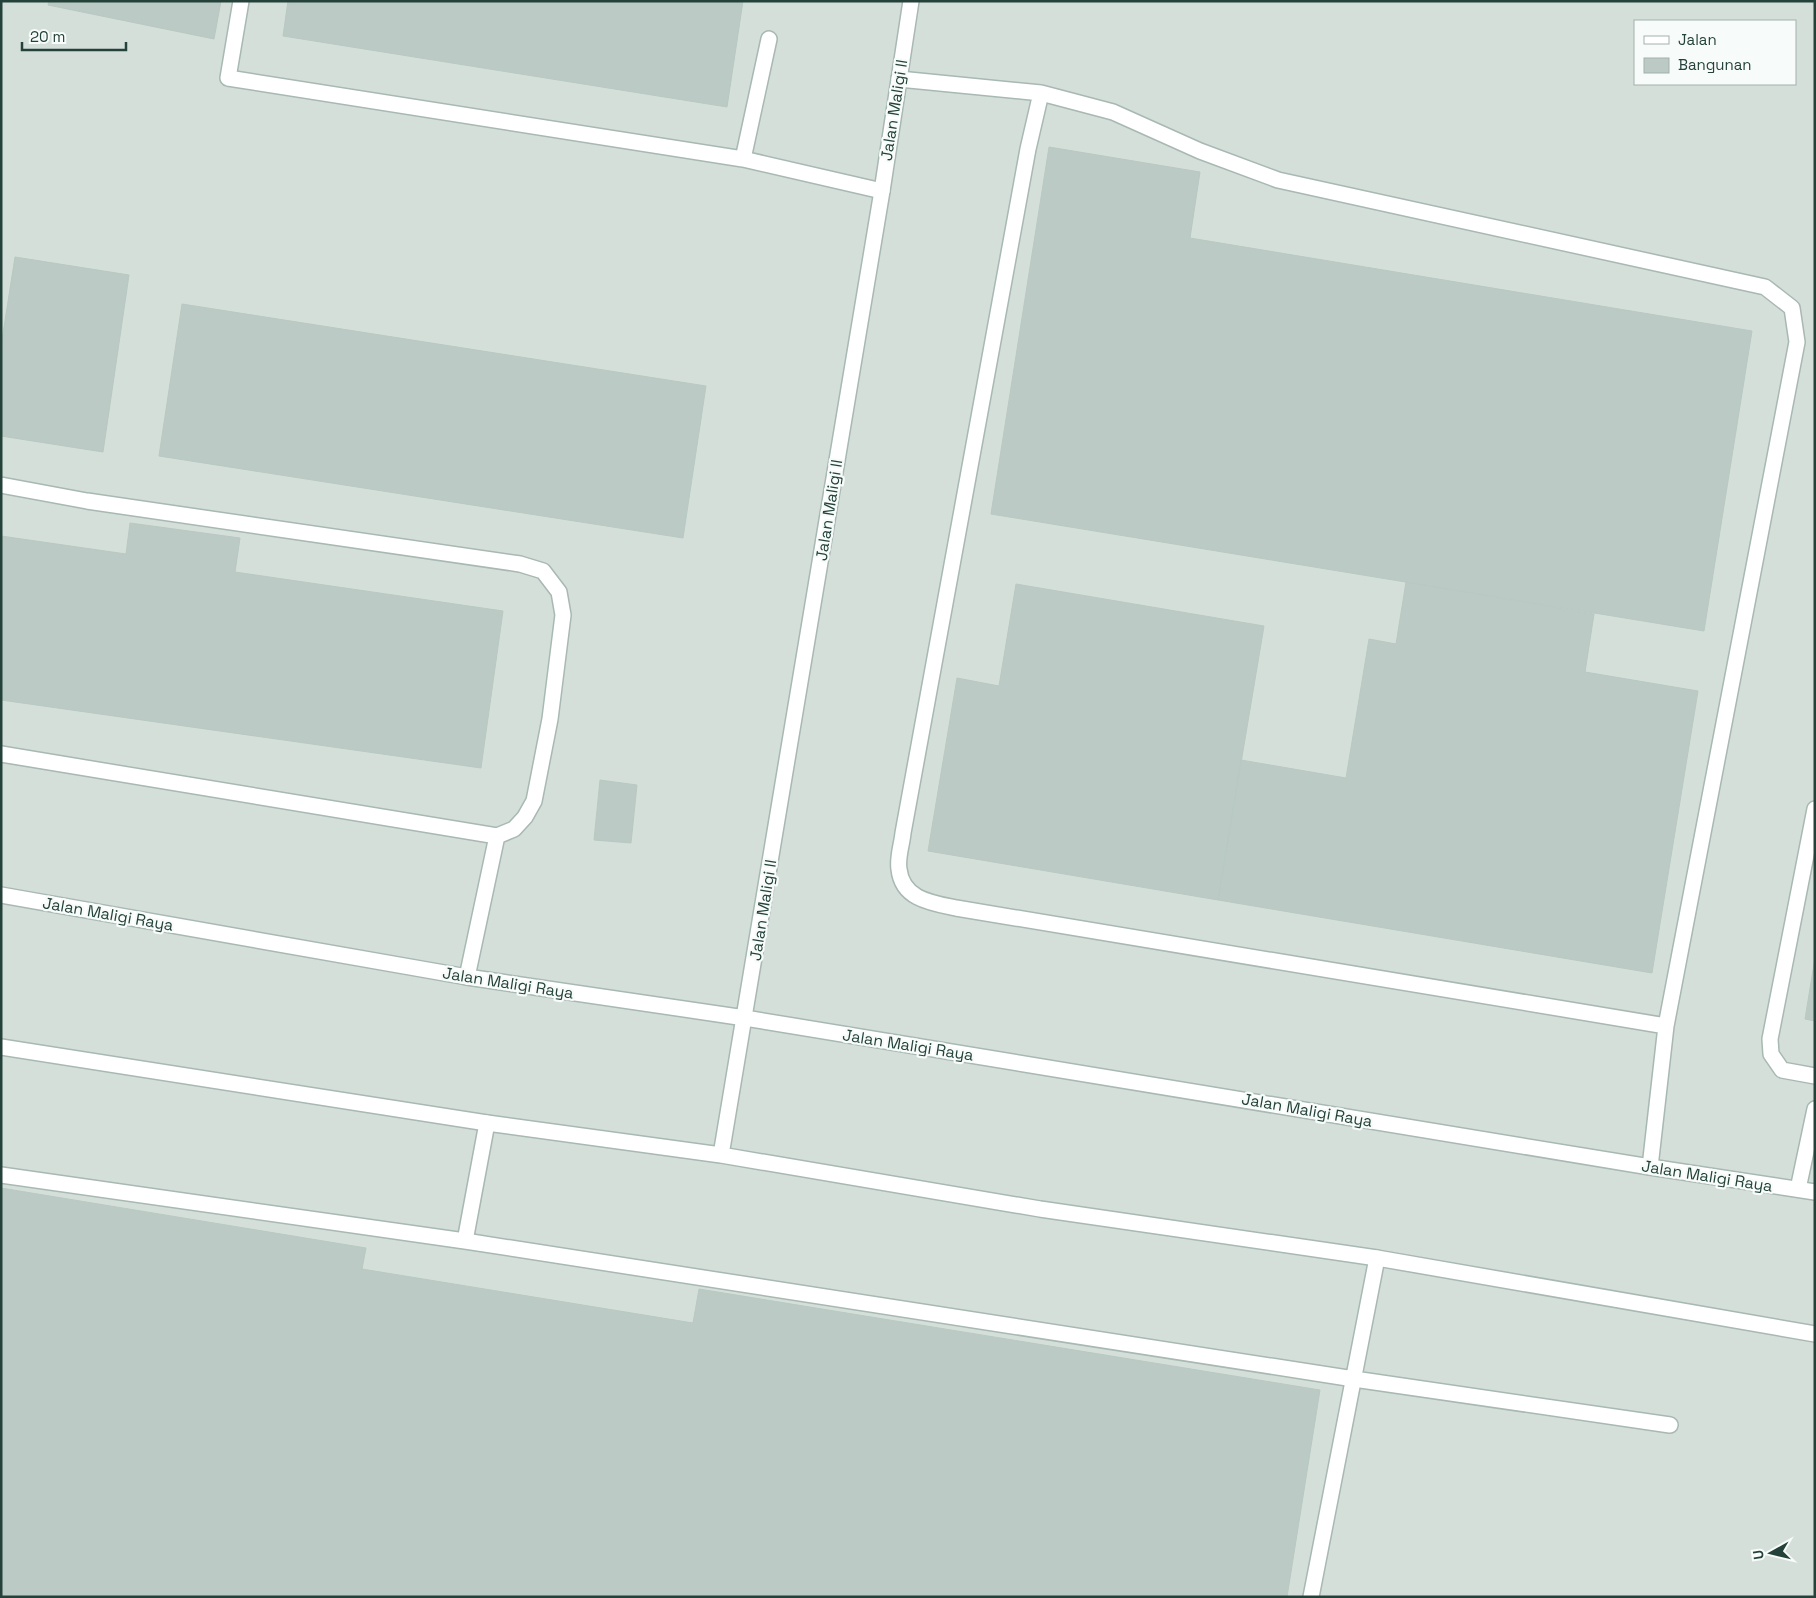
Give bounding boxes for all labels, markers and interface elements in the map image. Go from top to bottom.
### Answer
scale bar [22,20,126,52]
legend [1634,20,1796,85]
text: 20 m [30,27,65,46]
text: Jalan [1678,30,1717,49]
text: Bangunan [1678,55,1752,74]
street label: Jalan Maligi II [876,58,912,162]
street label: Jalan Maligi II [811,458,847,562]
street label: Jalan Maligi II [745,858,781,962]
street label: Jalan Maligi Raya [41,892,175,936]
street label: Jalan Maligi Raya [441,962,575,1004]
street label: Jalan Maligi Raya [841,1024,975,1066]
street label: Jalan Maligi Raya [1240,1088,1374,1132]
street label: Jalan Maligi Raya [1640,1155,1774,1197]
north arrow [1746,1528,1796,1578]
text: U [1749,1549,1768,1561]

